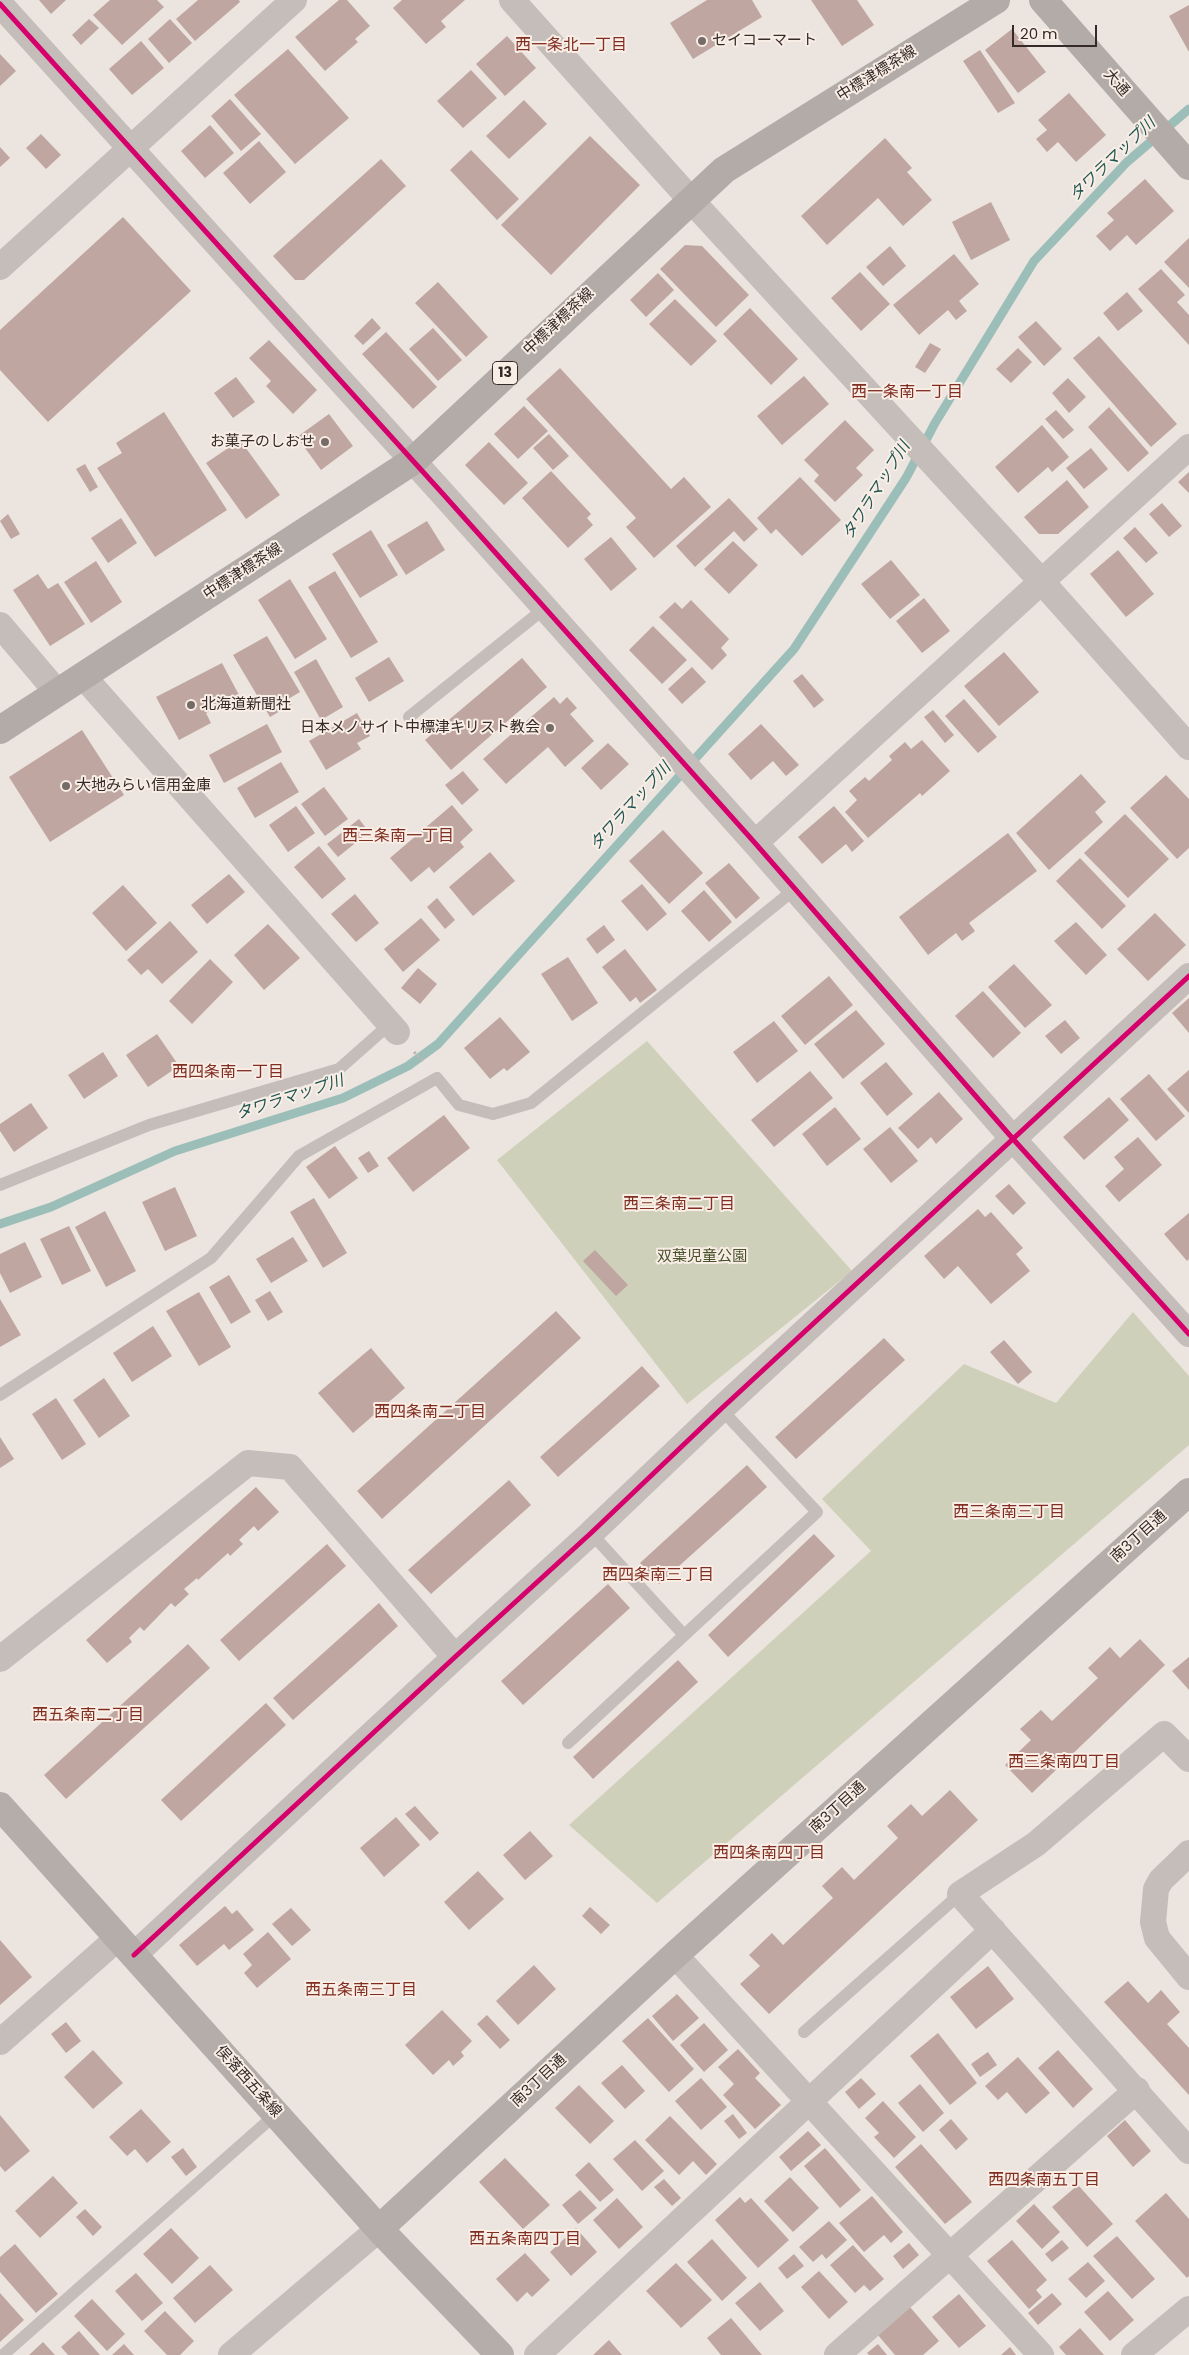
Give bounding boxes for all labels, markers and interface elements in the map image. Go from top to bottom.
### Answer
scale bar [1014,15,1099,47]
text: 20 m [1020,23,1058,44]
place label: セイコーマート [712,32,817,50]
marker: セイコーマート [696,35,708,47]
district label: 西一条北一丁目 [515,36,627,56]
street label: 中標津標茶線 [834,43,920,105]
street label: 大通 [1099,66,1133,100]
water label: タワラマップ川 [1066,114,1160,206]
street label: 中標津標茶線 [520,285,598,359]
road number: 13 [492,362,518,384]
district label: 西一条南一丁目 [851,383,963,403]
place label: お菓子のしおせ [210,433,315,451]
marker: お菓子のしおせ [319,436,331,448]
water label: タワラマップ川 [839,438,915,544]
street label: 中標津標茶線 [200,540,286,604]
place label: 北海道新聞社 [201,696,291,714]
marker: 北海道新聞社 [185,699,197,711]
place label: 日本メノサイト中標津キリスト教会 [300,719,540,737]
marker: 日本メノサイト中標津キリスト教会 [544,722,556,734]
water label: タワラマップ川 [586,759,676,855]
place label: 大地みらい信用金庫 [76,777,211,795]
marker: 大地みらい信用金庫 [60,780,72,792]
district label: 西三条南一丁目 [342,827,454,847]
district label: 西四条南一丁目 [172,1063,284,1083]
water label: タワラマップ川 [234,1072,346,1124]
district label: 西三条南二丁目 [623,1195,735,1215]
park label: 双葉児童公園 [657,1248,747,1266]
district label: 西四条南二丁目 [374,1403,486,1423]
district label: 西三条南三丁目 [953,1503,1065,1523]
street label: 南3丁目通 [1107,1507,1171,1567]
district label: 西四条南三丁目 [602,1566,714,1586]
district label: 西五条南二丁目 [32,1706,144,1726]
district label: 西三条南四丁目 [1008,1753,1120,1773]
street label: 南3丁目通 [806,1778,870,1838]
district label: 西四条南四丁目 [713,1844,825,1864]
district label: 西五条南三丁目 [305,1981,417,2001]
street label: 俣落西五条線 [211,2043,285,2121]
street label: 南3丁目通 [508,2051,570,2111]
district label: 西四条南五丁目 [988,2171,1100,2191]
district label: 西五条南四丁目 [469,2230,581,2250]

